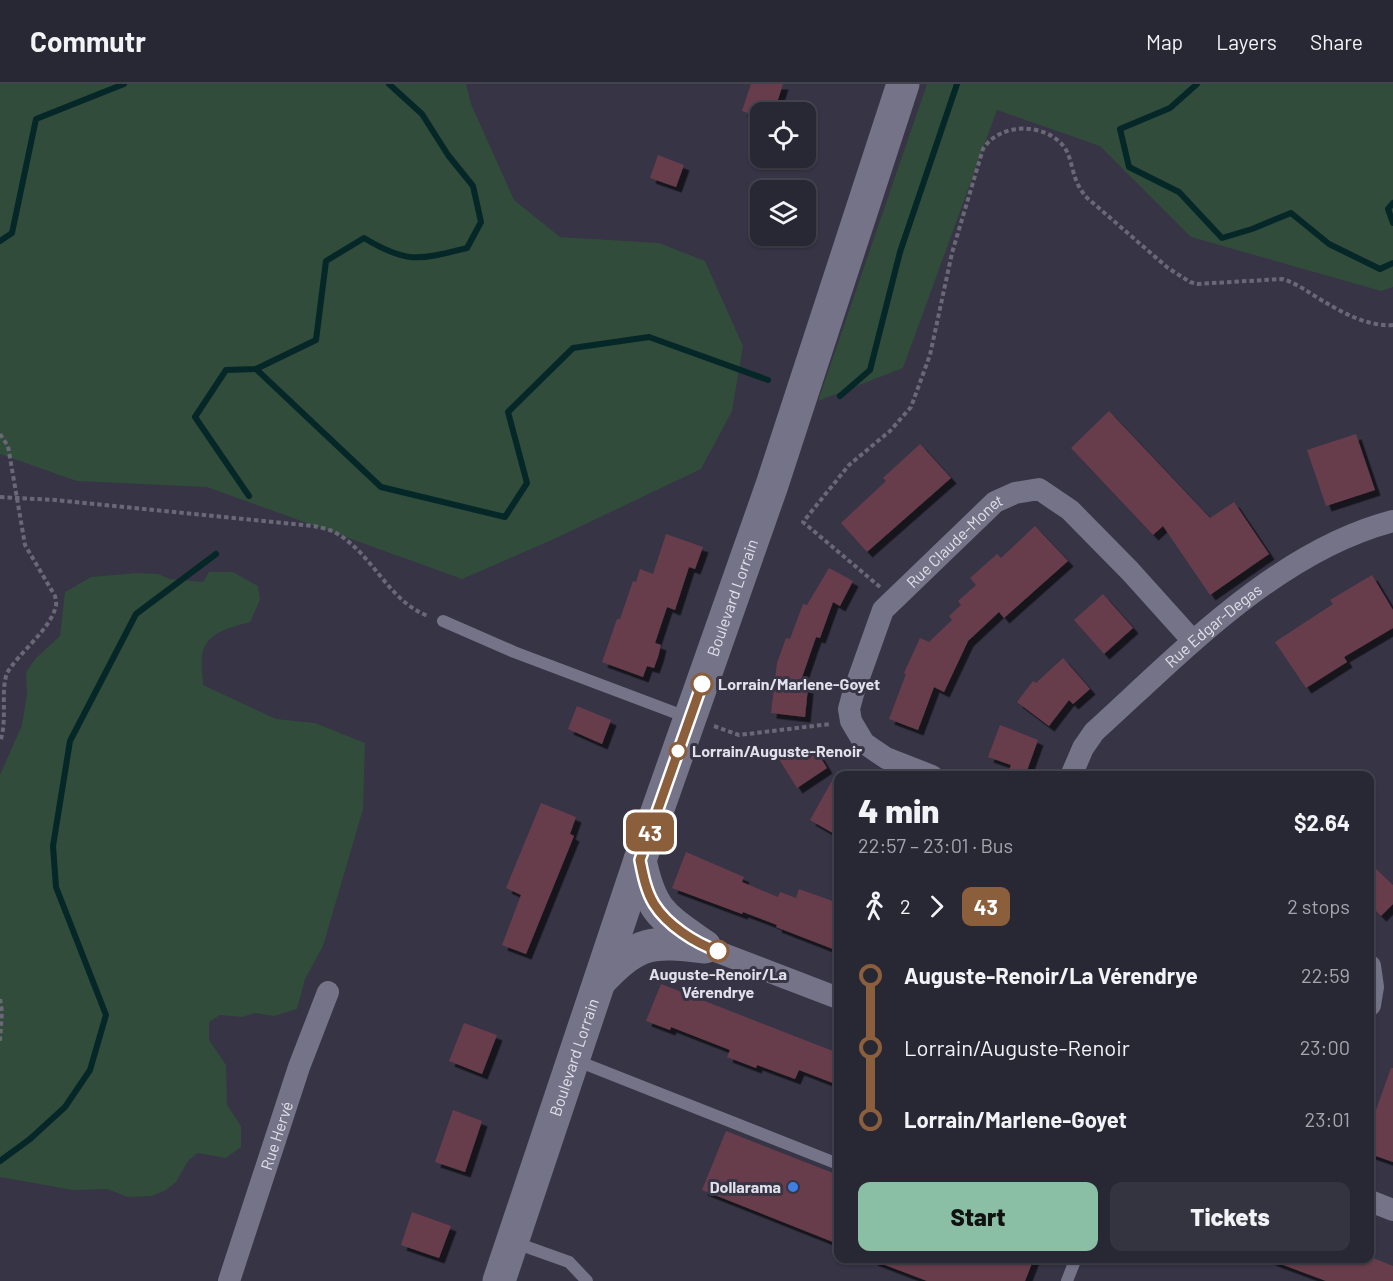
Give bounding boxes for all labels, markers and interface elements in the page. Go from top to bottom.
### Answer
text: Commutr [30,24,146,58]
text: Map [1146,29,1183,54]
text: Layers [1216,29,1277,54]
text: Share [1310,29,1363,54]
map controls [750,102,816,246]
button: locate [750,102,816,168]
button: layers [750,180,816,246]
street label: Rue Claude-Monet [902,490,1005,591]
street label: Boulevard Lorrain [702,536,761,659]
street label: Rue Edgar-Degas [1161,579,1265,671]
marker: Lorrain/Marlene-Goyet [691,673,713,695]
place label: Lorrain/Marlene-Goyet [718,674,880,693]
place label: Lorrain/Auguste-Renoir [692,741,862,760]
marker: Lorrain/Auguste-Renoir [669,742,687,760]
text: 4 min [858,790,939,830]
text: $2.64 [1294,809,1350,835]
line badge: 43 [623,812,677,852]
text: 43 [638,820,662,845]
text: 22:57 – 23:01 · Bus [858,833,1013,857]
icon: walk [858,890,891,923]
icon: forward [920,890,953,923]
text: 2 [900,894,911,918]
text: 43 [974,894,998,919]
text: 2 stops [1287,894,1350,918]
marker: Auguste-Renoir/La Vérendrye [707,940,729,962]
text: Auguste-Renoir/La Vérendrye [904,962,1198,988]
text: 22:59 [1301,963,1350,987]
place label: Auguste-Renoir/La Vérendrye [649,964,787,1001]
street label: Boulevard Lorrain [545,996,602,1118]
text: Lorrain/Auguste-Renoir [904,1034,1130,1060]
text: 23:00 [1300,1035,1350,1059]
street label: Rue Hervé [256,1099,296,1172]
text: Lorrain/Marlene-Goyet [904,1106,1127,1132]
text: 23:01 [1305,1107,1350,1131]
place label: Dollarama [710,1177,781,1196]
marker: Dollarama [786,1180,800,1194]
button: Start [858,1182,1098,1251]
button: Tickets [1110,1182,1350,1251]

